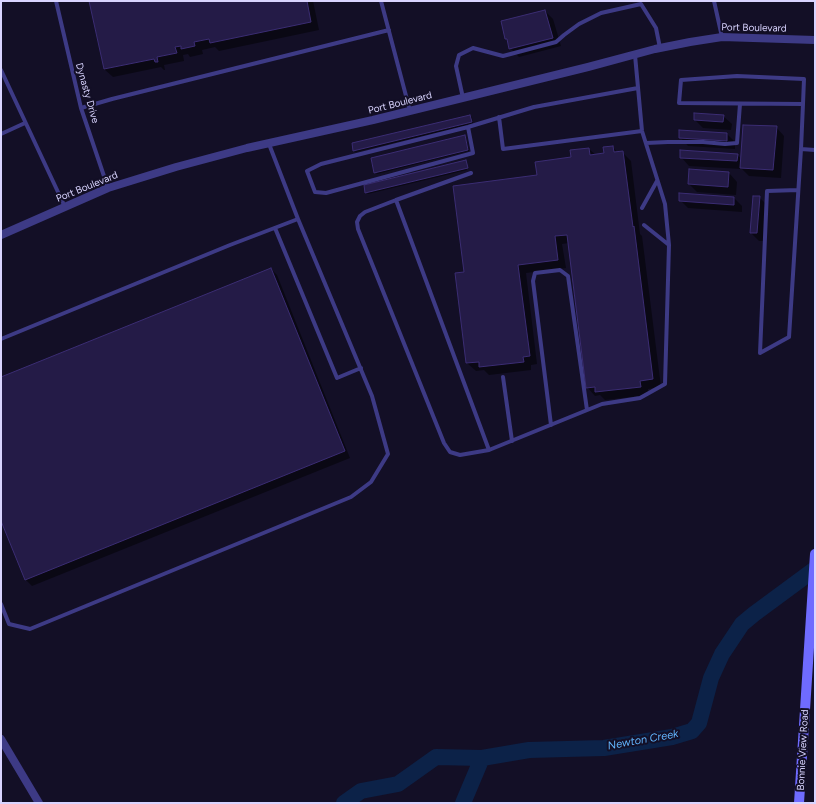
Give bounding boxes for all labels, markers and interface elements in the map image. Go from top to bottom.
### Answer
street label: Port Boulevard [721,21,787,35]
street label: Dynasty Drive [73,61,101,125]
street label: Port Boulevard [367,89,433,117]
street label: Port Boulevard [54,169,120,205]
street label: Bonnie View Road [795,709,811,791]
water label: Newton Creek [607,727,679,753]

